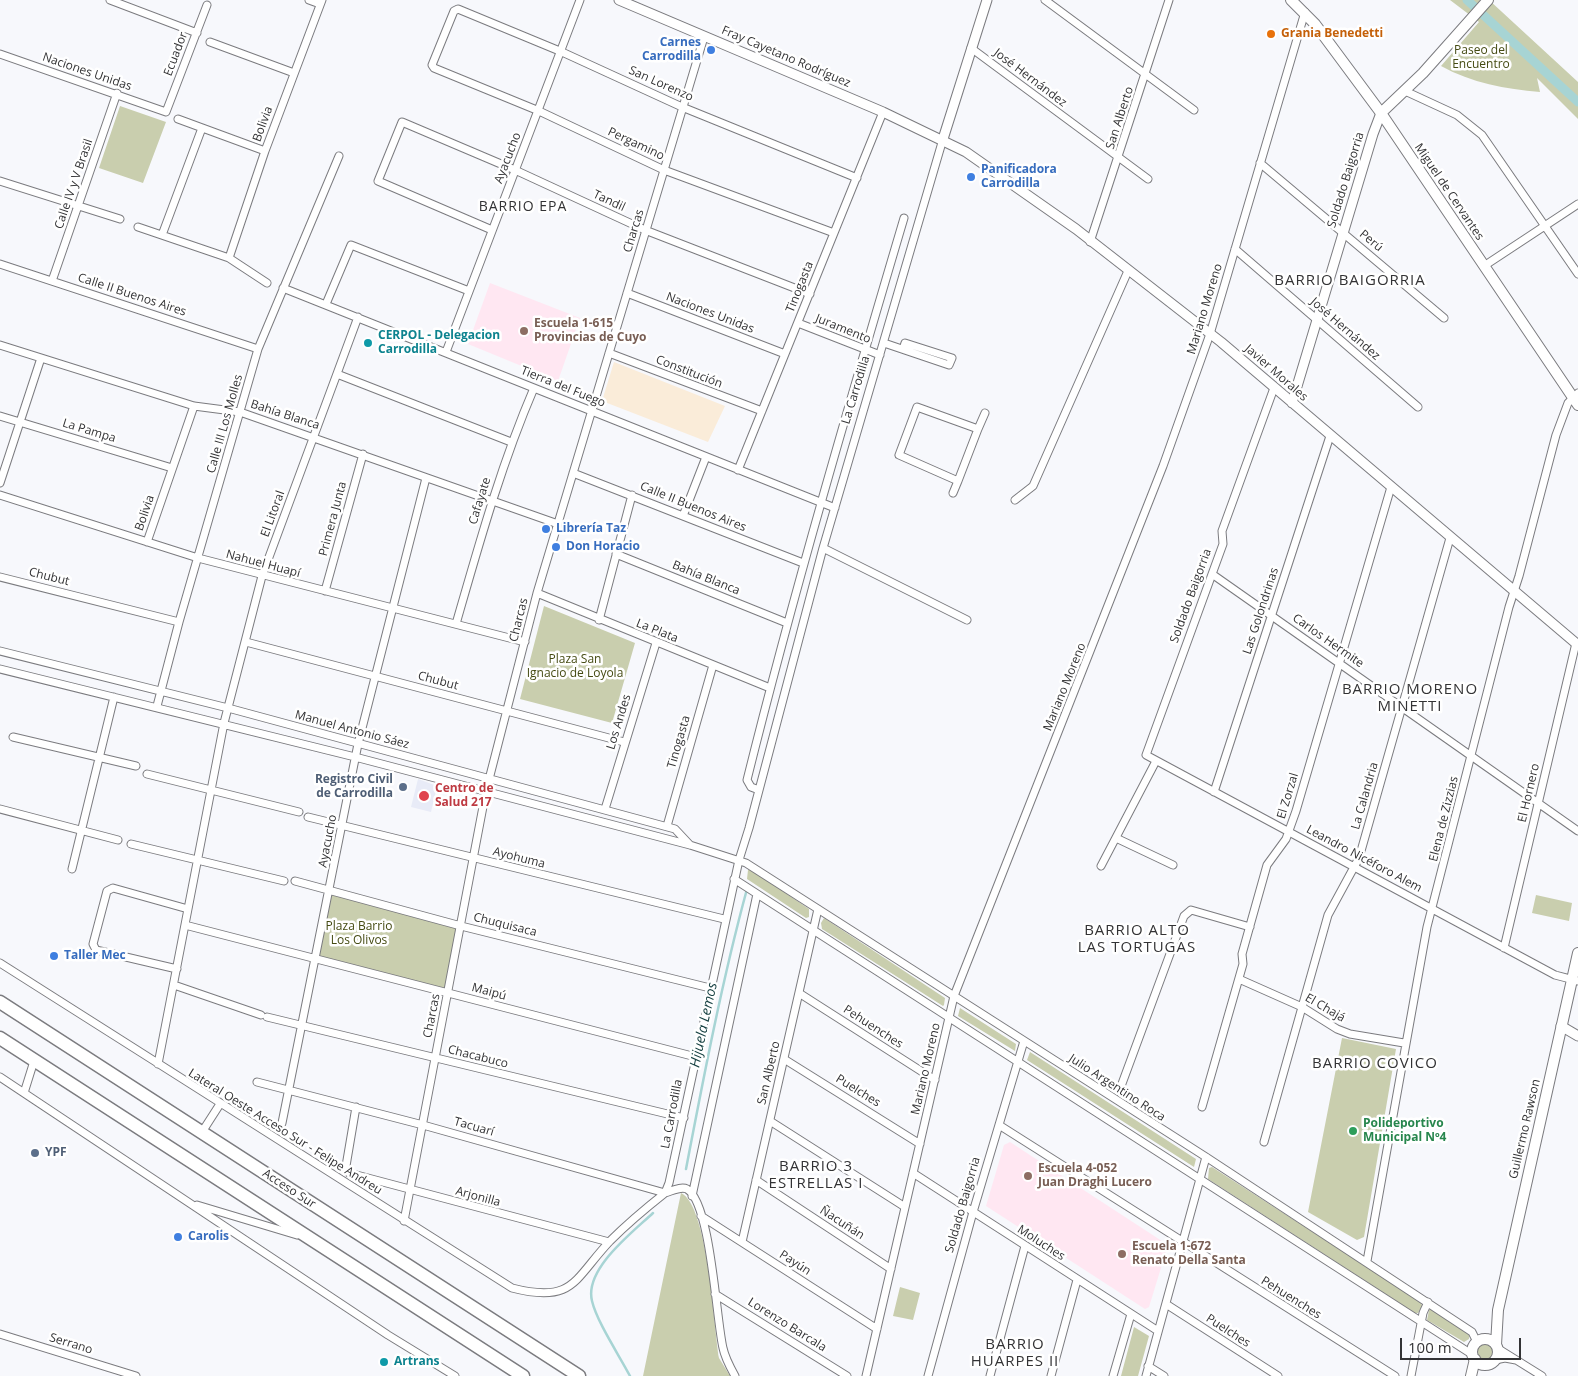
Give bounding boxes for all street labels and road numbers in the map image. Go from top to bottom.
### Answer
street label: Fray Cayetano Rodríguez [719,23,853,91]
street label: Ecuador [161,30,191,78]
street label: José Hernández [991,46,1069,110]
street label: Naciones Unidas [40,50,134,94]
street label: San Lorenzo [627,63,695,105]
street label: San Alberto [1103,85,1137,151]
street label: Bolivia [250,104,276,144]
street label: Pergamino [605,125,667,163]
street label: Ayacucho [492,130,524,186]
street label: Soldado Baigorria [1325,130,1367,230]
street label: Calle IV y V Brasil [52,137,96,231]
street label: Miguel de Cervantes [1411,141,1487,243]
street label: Tandil [591,187,627,215]
street label: Charcas [621,208,647,254]
street label: Perú [1356,227,1386,255]
street label: Tinogasta [783,259,817,315]
street label: Mariano Moreno [1184,262,1226,356]
street label: Calle II Buenos Aires [76,271,188,319]
street label: Naciones Unidas [664,290,756,336]
street label: José Hernández [1307,295,1383,363]
street label: Juramento [813,311,873,347]
street label: Javier Morales [1242,342,1310,404]
street label: Constitución [654,353,724,391]
street label: La Carrodilla [839,354,873,426]
street label: Tierra del Fuego [518,363,608,411]
street label: Calle III Los Molles [204,373,246,475]
street label: Bahía Blanca [249,397,321,433]
street label: La Pampa [61,416,117,446]
street label: Cafayate [466,476,494,526]
street label: Calle II Buenos Aires [638,479,748,535]
street label: Primera Junta [316,480,350,558]
street label: El Litoral [258,489,288,539]
street label: Bolivia [132,493,158,533]
street label: Nahuel Huapí [224,547,302,581]
street label: Soldado Baigorria [1167,547,1215,645]
street label: Bahía Blanca [670,558,742,598]
street label: Chubut [27,565,71,589]
street label: Las Golondrinas [1240,566,1282,656]
street label: Charcas [507,597,531,643]
street label: Carlos Hermite [1290,611,1366,671]
street label: La Plata [634,616,680,646]
street label: Mariano Moreno [1041,641,1089,733]
street label: Chubut [416,669,460,693]
street label: Los Andes [604,693,634,751]
street label: Manuel Antonio Sáez [293,708,411,752]
street label: Tinogasta [665,714,693,770]
street label: La Calandria [1349,761,1381,831]
street label: El Hornero [1515,762,1543,824]
street label: El Zorzal [1274,771,1302,821]
street label: Elena de Zizzias [1426,775,1462,863]
street label: Ayacucho [316,813,340,869]
street label: Leandro Nicéforo Alem [1304,822,1424,896]
street label: Ayohuma [491,845,547,871]
street label: Chuquisaca [472,910,538,940]
street label: Maipú [470,980,508,1004]
street label: El Chajá [1302,991,1348,1025]
street label: Charcas [421,993,443,1039]
street label: Pehuenches [840,1002,906,1052]
street label: Mariano Moreno [908,1022,944,1116]
street label: San Alberto [755,1040,783,1106]
street label: Chacabuco [446,1043,510,1071]
street label: Julio Argentino Roca [1066,1051,1168,1125]
street label: Lateral Oeste Acceso Sur - Felipe Andreu [185,1066,385,1198]
street label: Puelches [833,1072,883,1110]
street label: La Carrodilla [658,1078,686,1150]
street label: Guillermo Rawson [1507,1078,1543,1180]
street label: Tacuarí [452,1114,496,1140]
street label: Soldado Baigorria [942,1155,984,1255]
street label: Acceso Sur [260,1166,318,1212]
street label: Arjonilla [454,1184,502,1210]
street label: Ñacuñán [817,1203,867,1243]
street label: Moluches [1014,1222,1068,1264]
street label: Payún [777,1248,813,1278]
street label: Pehuenches [1258,1274,1324,1322]
street label: Lorenzo Barcala [745,1295,829,1355]
street label: Puelches [1203,1311,1253,1351]
street label: Serrano [48,1331,94,1357]

